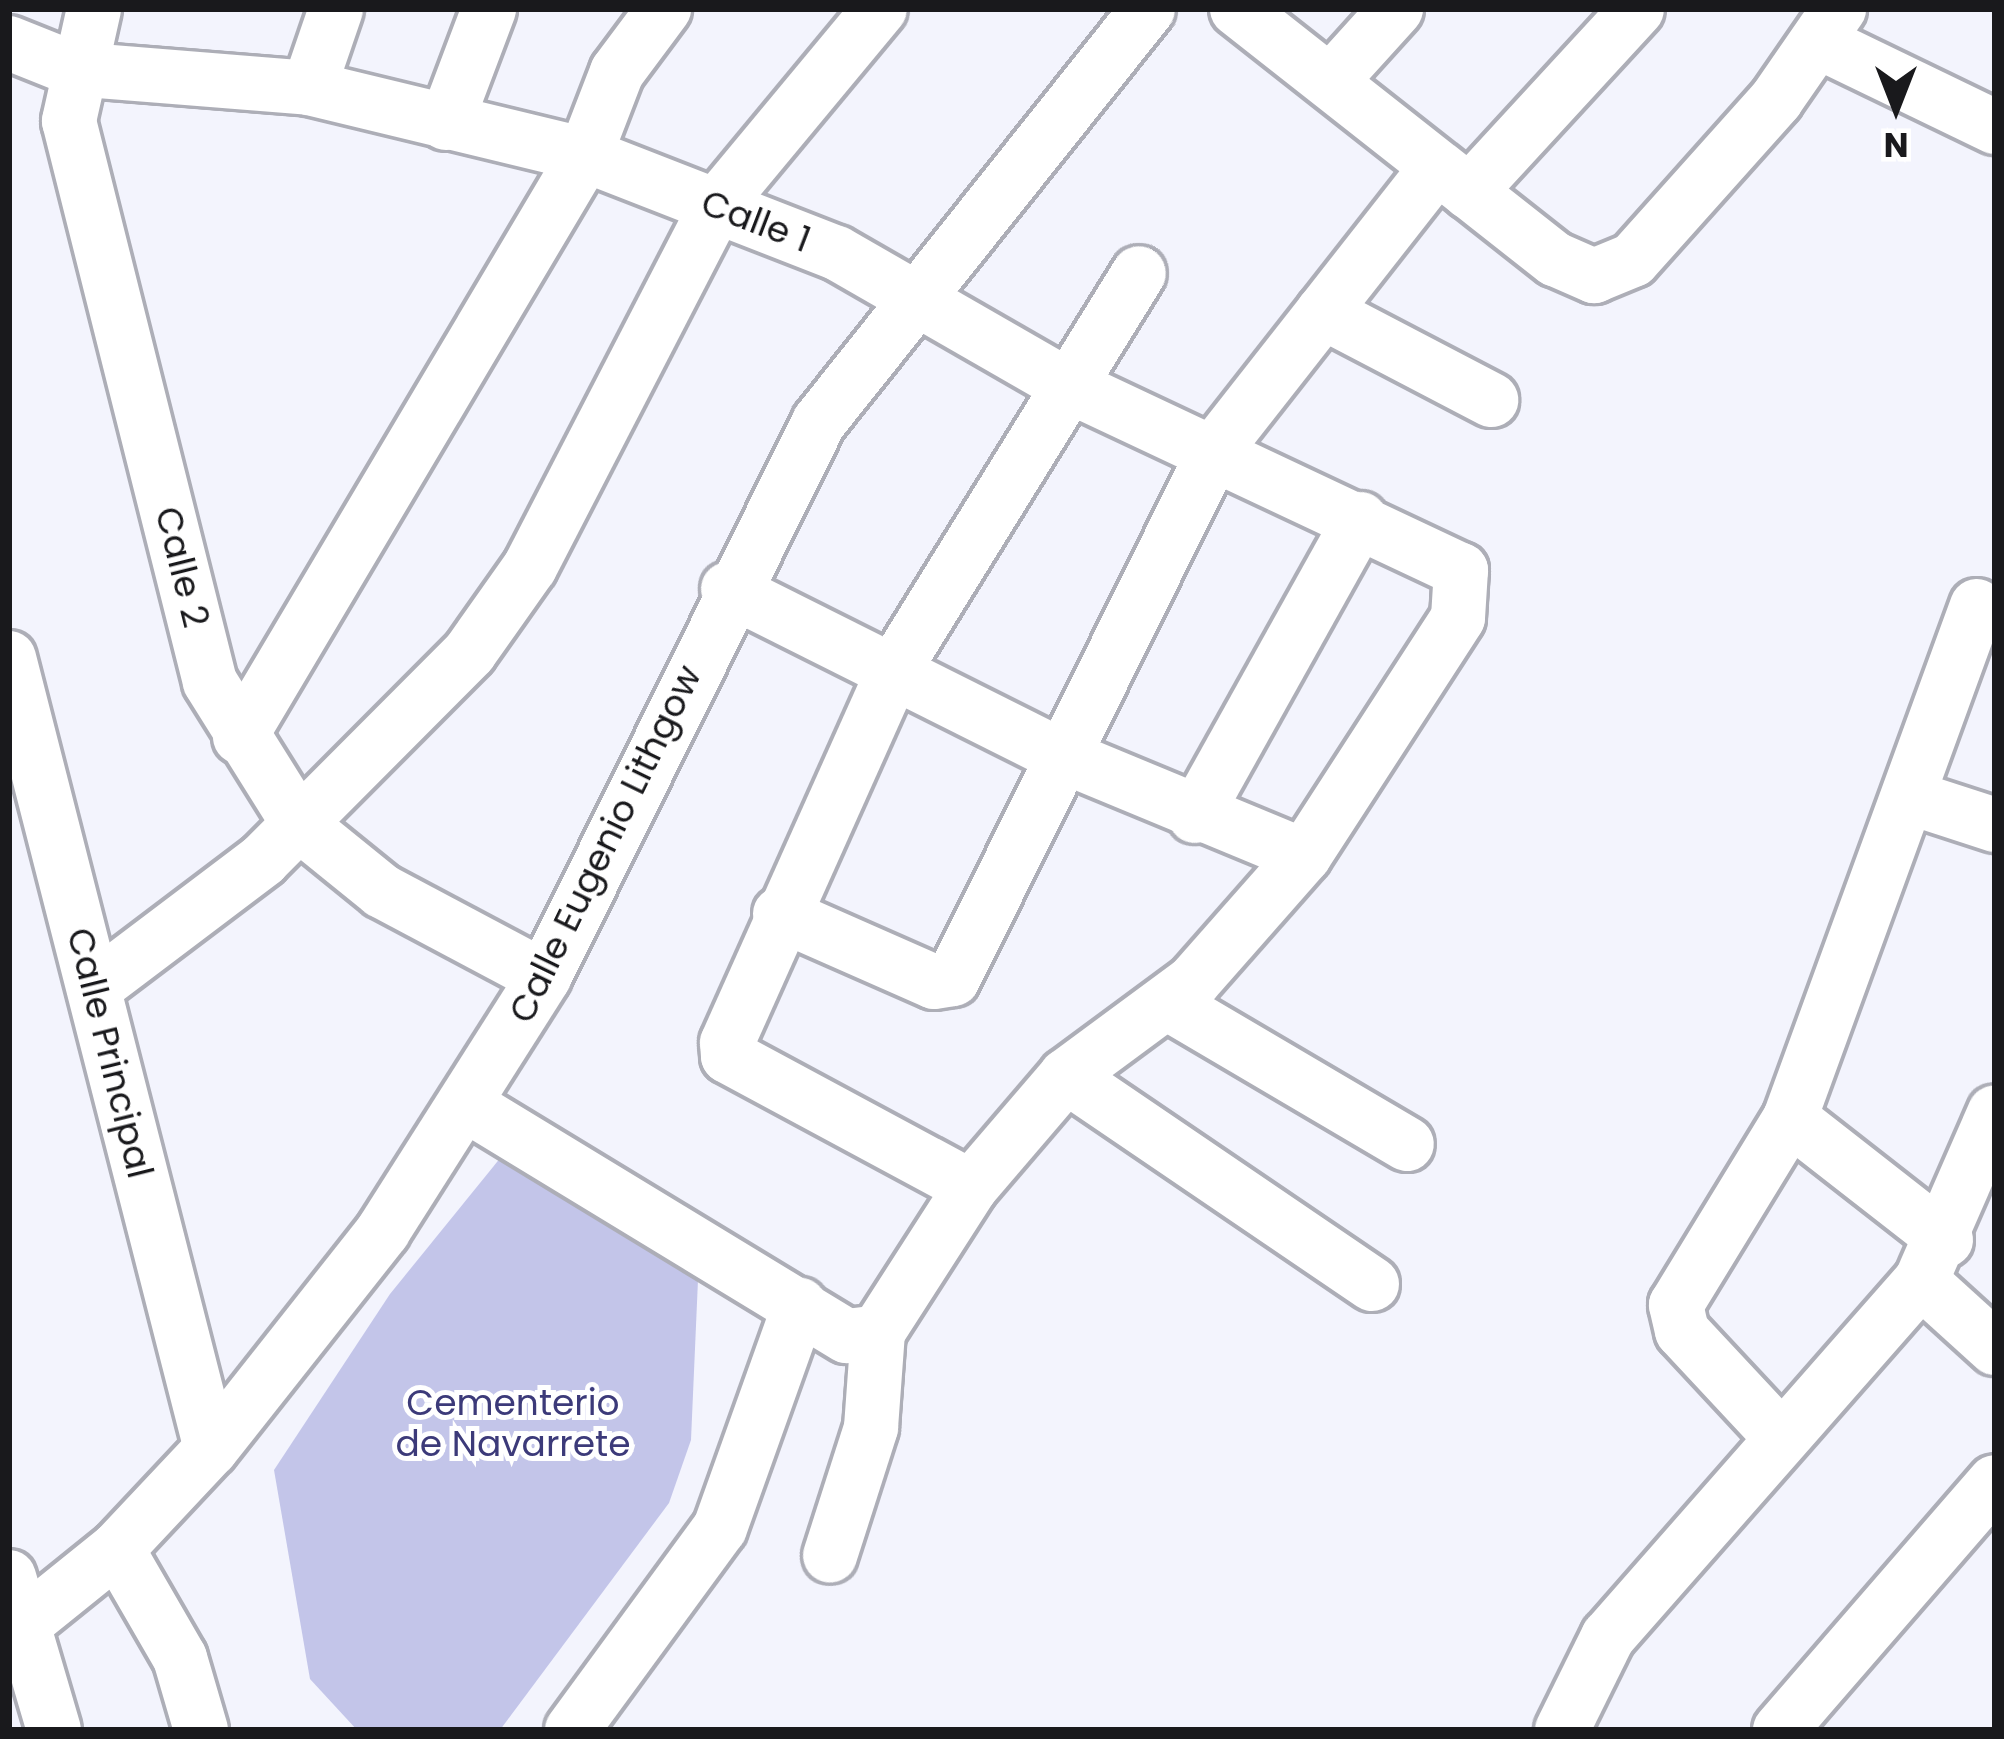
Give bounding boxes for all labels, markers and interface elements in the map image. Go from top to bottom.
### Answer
north arrow [1836,48,1956,168]
text: N [1884,121,1908,168]
street label: Calle 1 [695,181,817,261]
street label: Calle 2 [146,502,218,632]
street label: Calle Eugenio Lithgow [500,658,710,1030]
street label: Calle Principal [58,923,162,1183]
park label: Cementerio de Navarrete [395,1380,631,1465]

